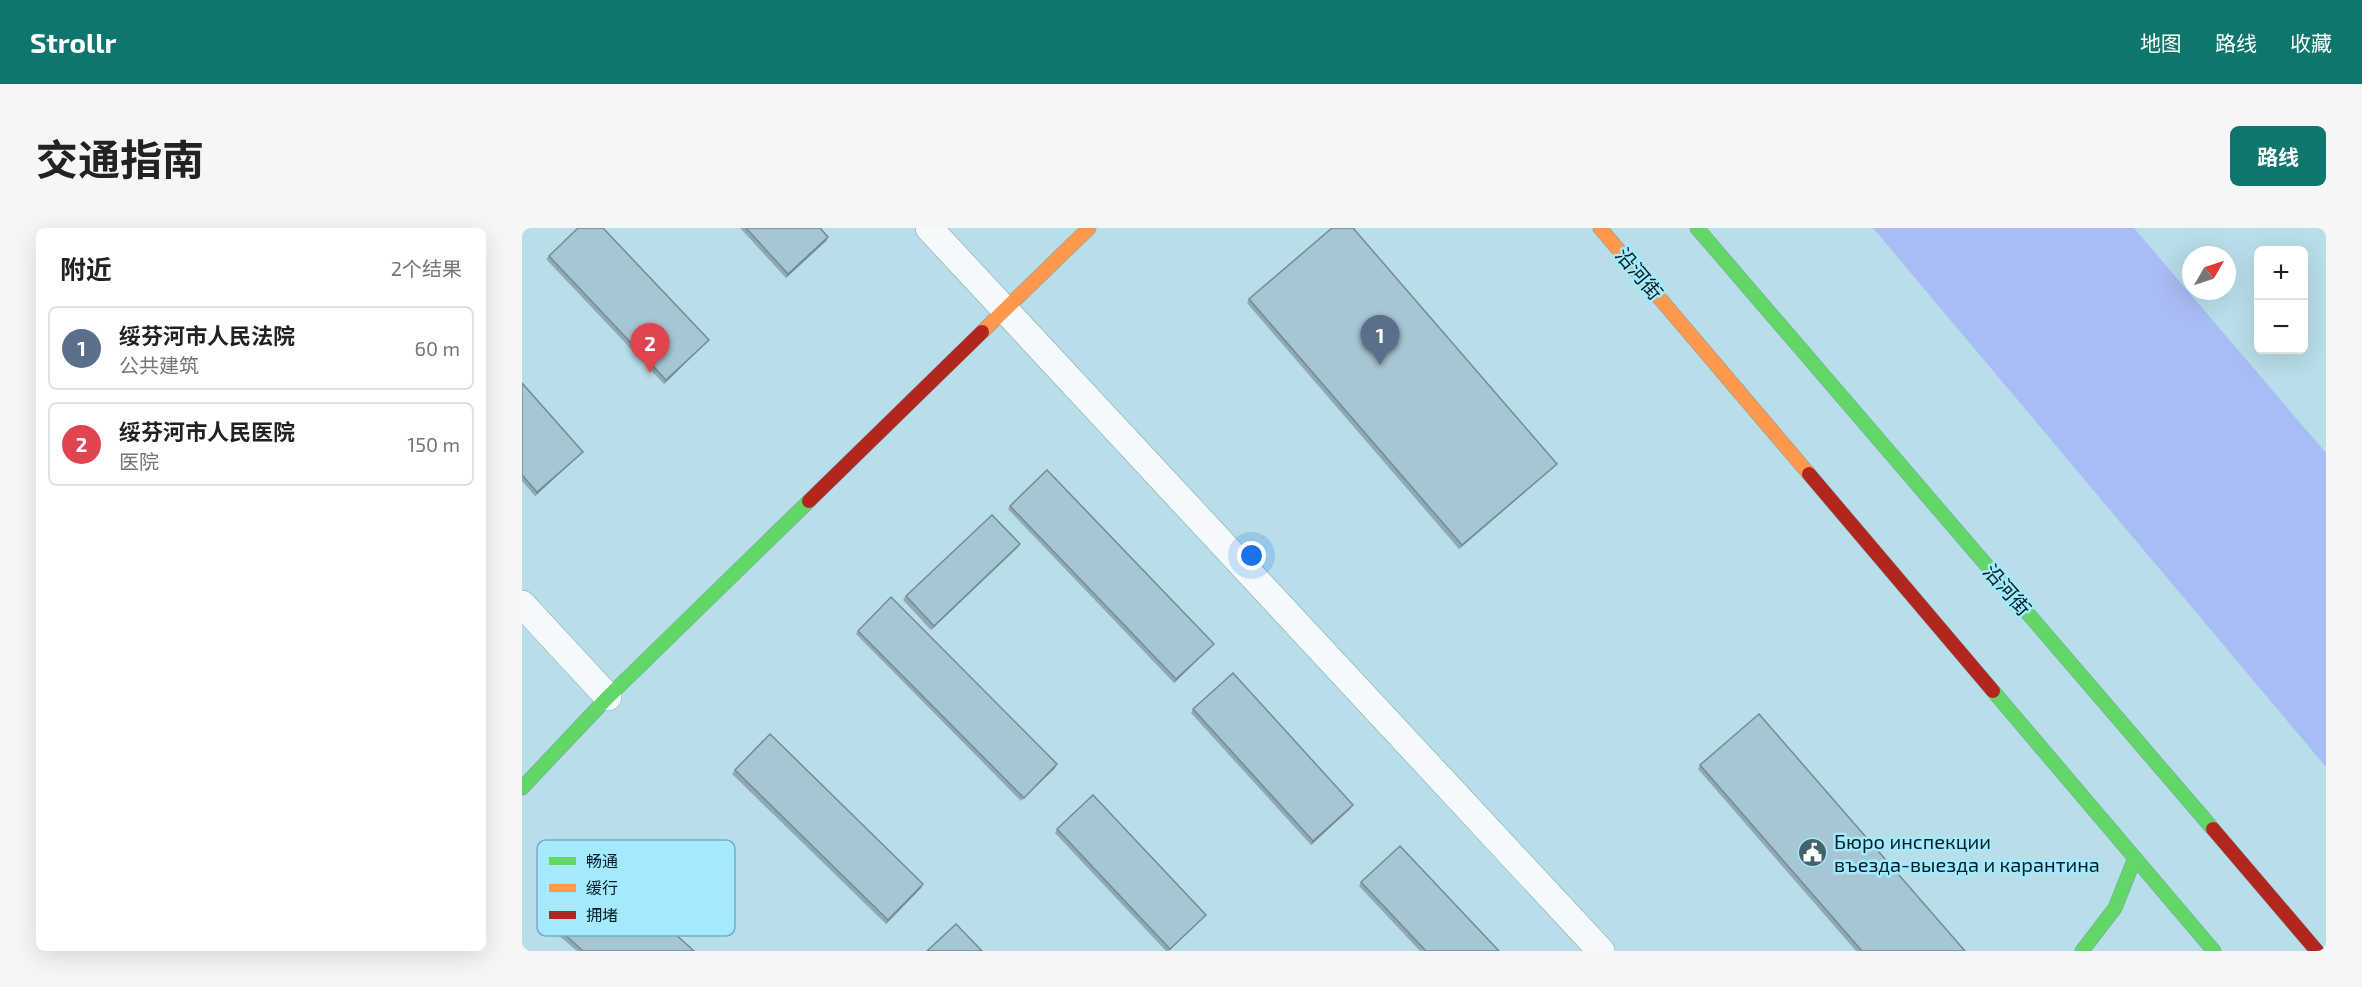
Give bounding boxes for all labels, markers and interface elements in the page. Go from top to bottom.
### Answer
text: Strollr [30,25,116,59]
text: 地图 [2140,30,2182,55]
text: 路线 [2215,30,2257,55]
text: 收藏 [2290,30,2332,55]
button: 路线 [2230,126,2326,186]
text: 交通指南 [36,133,204,183]
street label: 沿河街 [1611,243,1668,304]
north arrow [2182,246,2236,300]
map controls [2254,246,2308,354]
button: + [2254,246,2308,300]
text: 附近 [60,253,112,284]
text: 2个结果 [391,256,462,280]
button: − [2254,300,2308,354]
pin: 1 [1360,316,1400,365]
text: 绥芬河市人民法院 [119,322,295,348]
pin: 2 [630,324,670,373]
text: 1 [77,336,86,360]
text: 60 m [415,336,460,360]
text: 公共建筑 [119,353,199,377]
text: 绥芬河市人民医院 [119,418,295,444]
text: 2 [76,432,87,456]
text: 150 m [407,432,460,456]
text: 医院 [119,449,159,473]
your location [1237,541,1266,570]
street label: 沿河街 [1979,559,2036,620]
place label: Бюро инспекции въезда-выезда и карантина [1834,829,2100,876]
public building icon: Бюро инспекции въезда-выезда и карантина [1797,837,1829,869]
legend [537,840,735,936]
text: 畅通 [586,851,618,870]
text: 缓行 [586,878,618,897]
text: 拥堵 [586,905,618,924]

